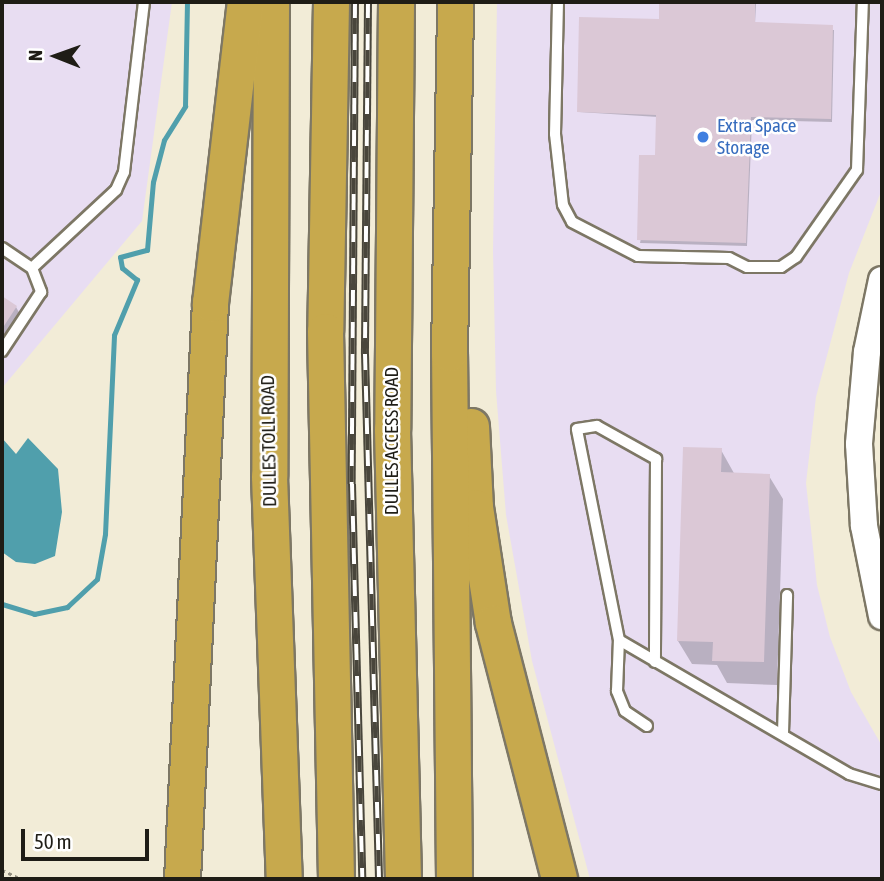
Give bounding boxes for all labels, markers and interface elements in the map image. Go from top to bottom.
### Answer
north arrow [21,21,91,91]
text: N [24,50,46,61]
place label: Extra Space Storage [717,115,796,159]
marker: Extra Space Storage [695,129,711,145]
street label: DULLES ACCESS ROAD [381,367,403,515]
street label: DULLES TOLL ROAD [256,375,282,507]
scale bar [24,814,152,858]
text: 50 m [34,829,72,853]

